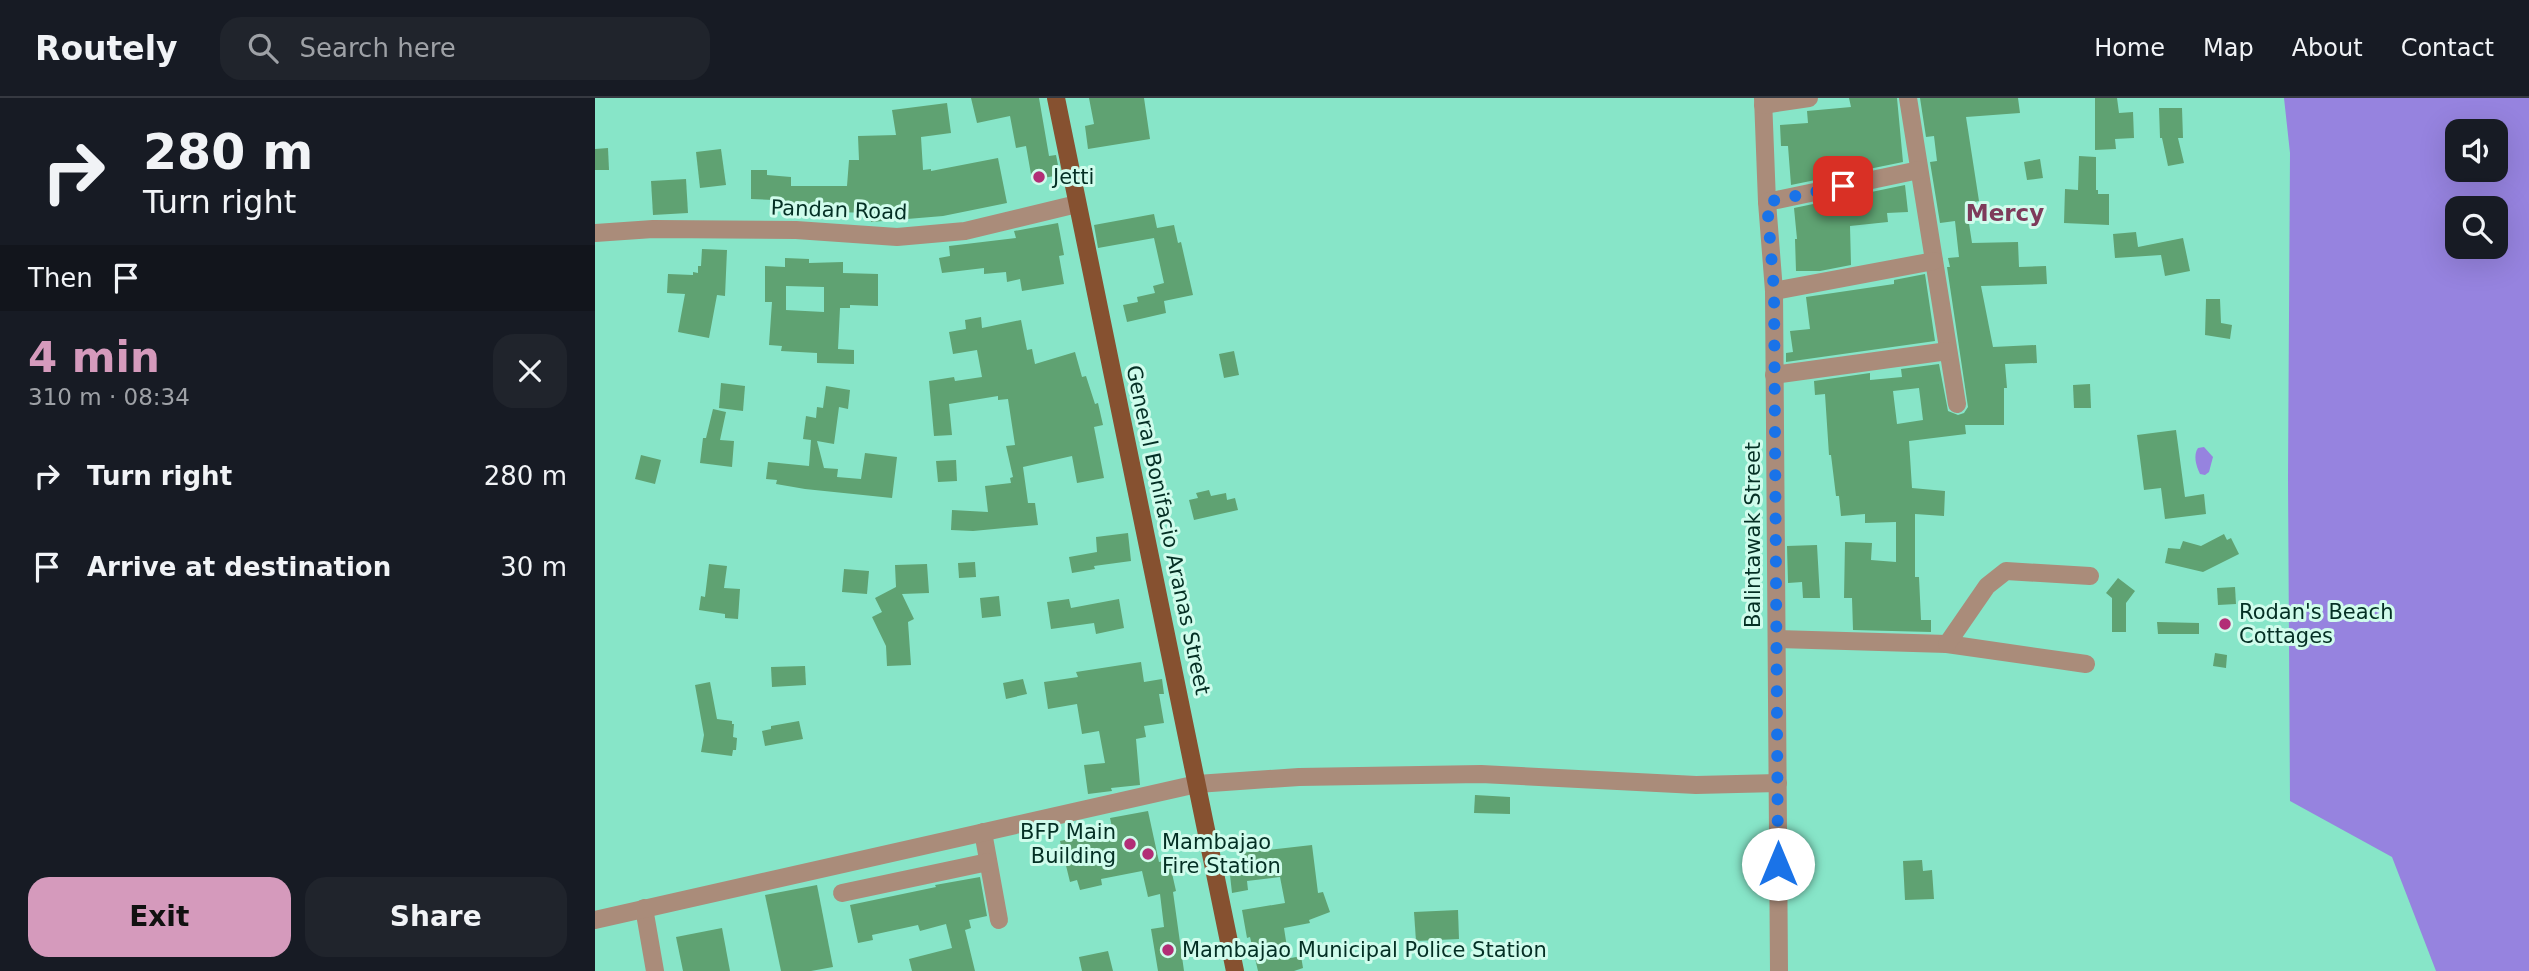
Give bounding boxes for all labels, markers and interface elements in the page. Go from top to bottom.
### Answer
search box [220,17,710,80]
text: Routely [35,29,178,68]
icon: search [244,29,282,67]
text: Search here [300,33,456,63]
text: Home [2094,34,2165,62]
text: Map [2203,34,2254,62]
text: About [2292,34,2363,62]
text: Contact [2401,34,2494,62]
map controls [2445,119,2508,259]
button: sound [2445,119,2508,182]
text: 280 m [143,124,313,181]
icon: right [28,126,119,217]
pin [1813,156,1873,216]
place label: Jetti [1051,165,1094,189]
icon: arrive [1824,167,1862,205]
marker: Jetti [1031,169,1047,185]
text: Turn right [143,183,296,221]
street label: Pandan Road [770,196,908,224]
button: search [2445,196,2508,259]
district label: Mercy [1966,200,2044,226]
icon: arrive [107,259,145,297]
text: Then [28,263,93,293]
text: 4 min [28,333,160,382]
button: close [493,334,567,408]
street label: General Bonifacio Aranas Street [1121,363,1215,697]
text: 310 m · 08:34 [28,384,190,410]
street label: Balintawak Street [1741,442,1765,628]
icon: right [28,457,66,495]
text: Turn right [87,461,232,491]
text: 280 m [484,461,567,491]
icon: arrive [28,548,66,586]
text: Arrive at destination [87,552,391,582]
text: 30 m [500,552,567,582]
place label: Rodan's Beach Cottages [2239,600,2393,648]
marker: Rodan's Beach Cottages [2217,616,2233,632]
place label: BFP Main Building [1020,820,1116,868]
position arrow [1741,827,1815,901]
place label: Mambajao Fire Station [1162,830,1281,878]
marker: BFP Main Building [1122,836,1138,852]
marker: Mambajao Fire Station [1140,846,1156,862]
button: Exit [28,877,291,957]
button: Share [305,877,567,957]
place label: Mambajao Municipal Police Station [1182,938,1547,962]
marker: Mambajao Municipal Police Station [1160,942,1176,958]

